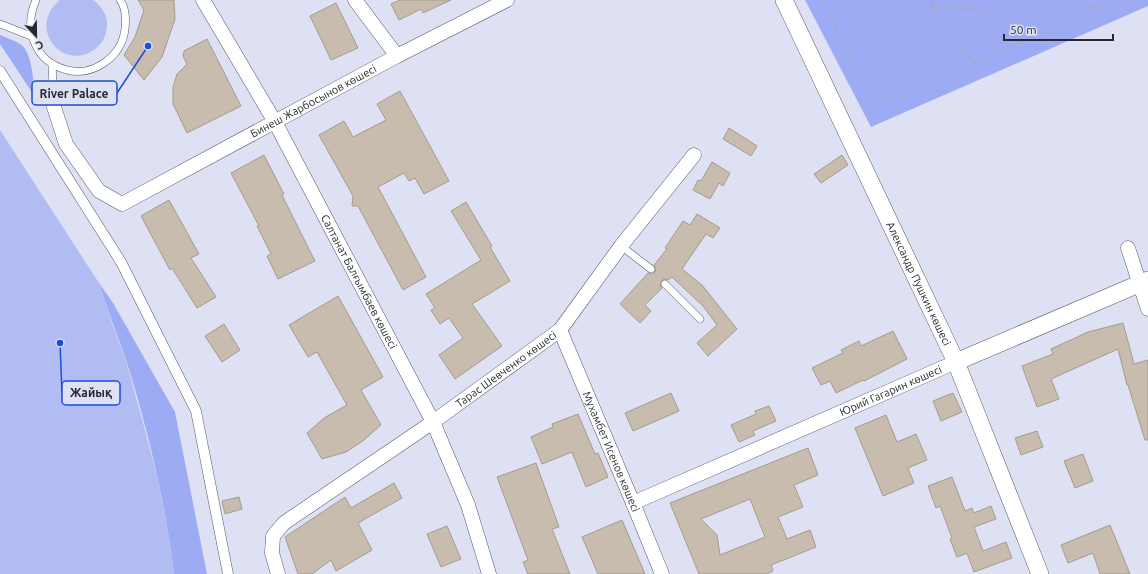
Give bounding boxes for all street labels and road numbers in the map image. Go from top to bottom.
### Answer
street label: Бинеш Жарбосынов көшесі [248,62,378,140]
street label: Салтанат Балғымбаев көшесі [319,212,399,351]
street label: Александр Пушкин көшесі [884,220,953,347]
street label: Тарас Шевченко көшесі [453,329,559,410]
street label: Юрий Гагарин көшесі [838,363,943,418]
street label: Мухамбет Исенов көшесі [581,390,642,514]

